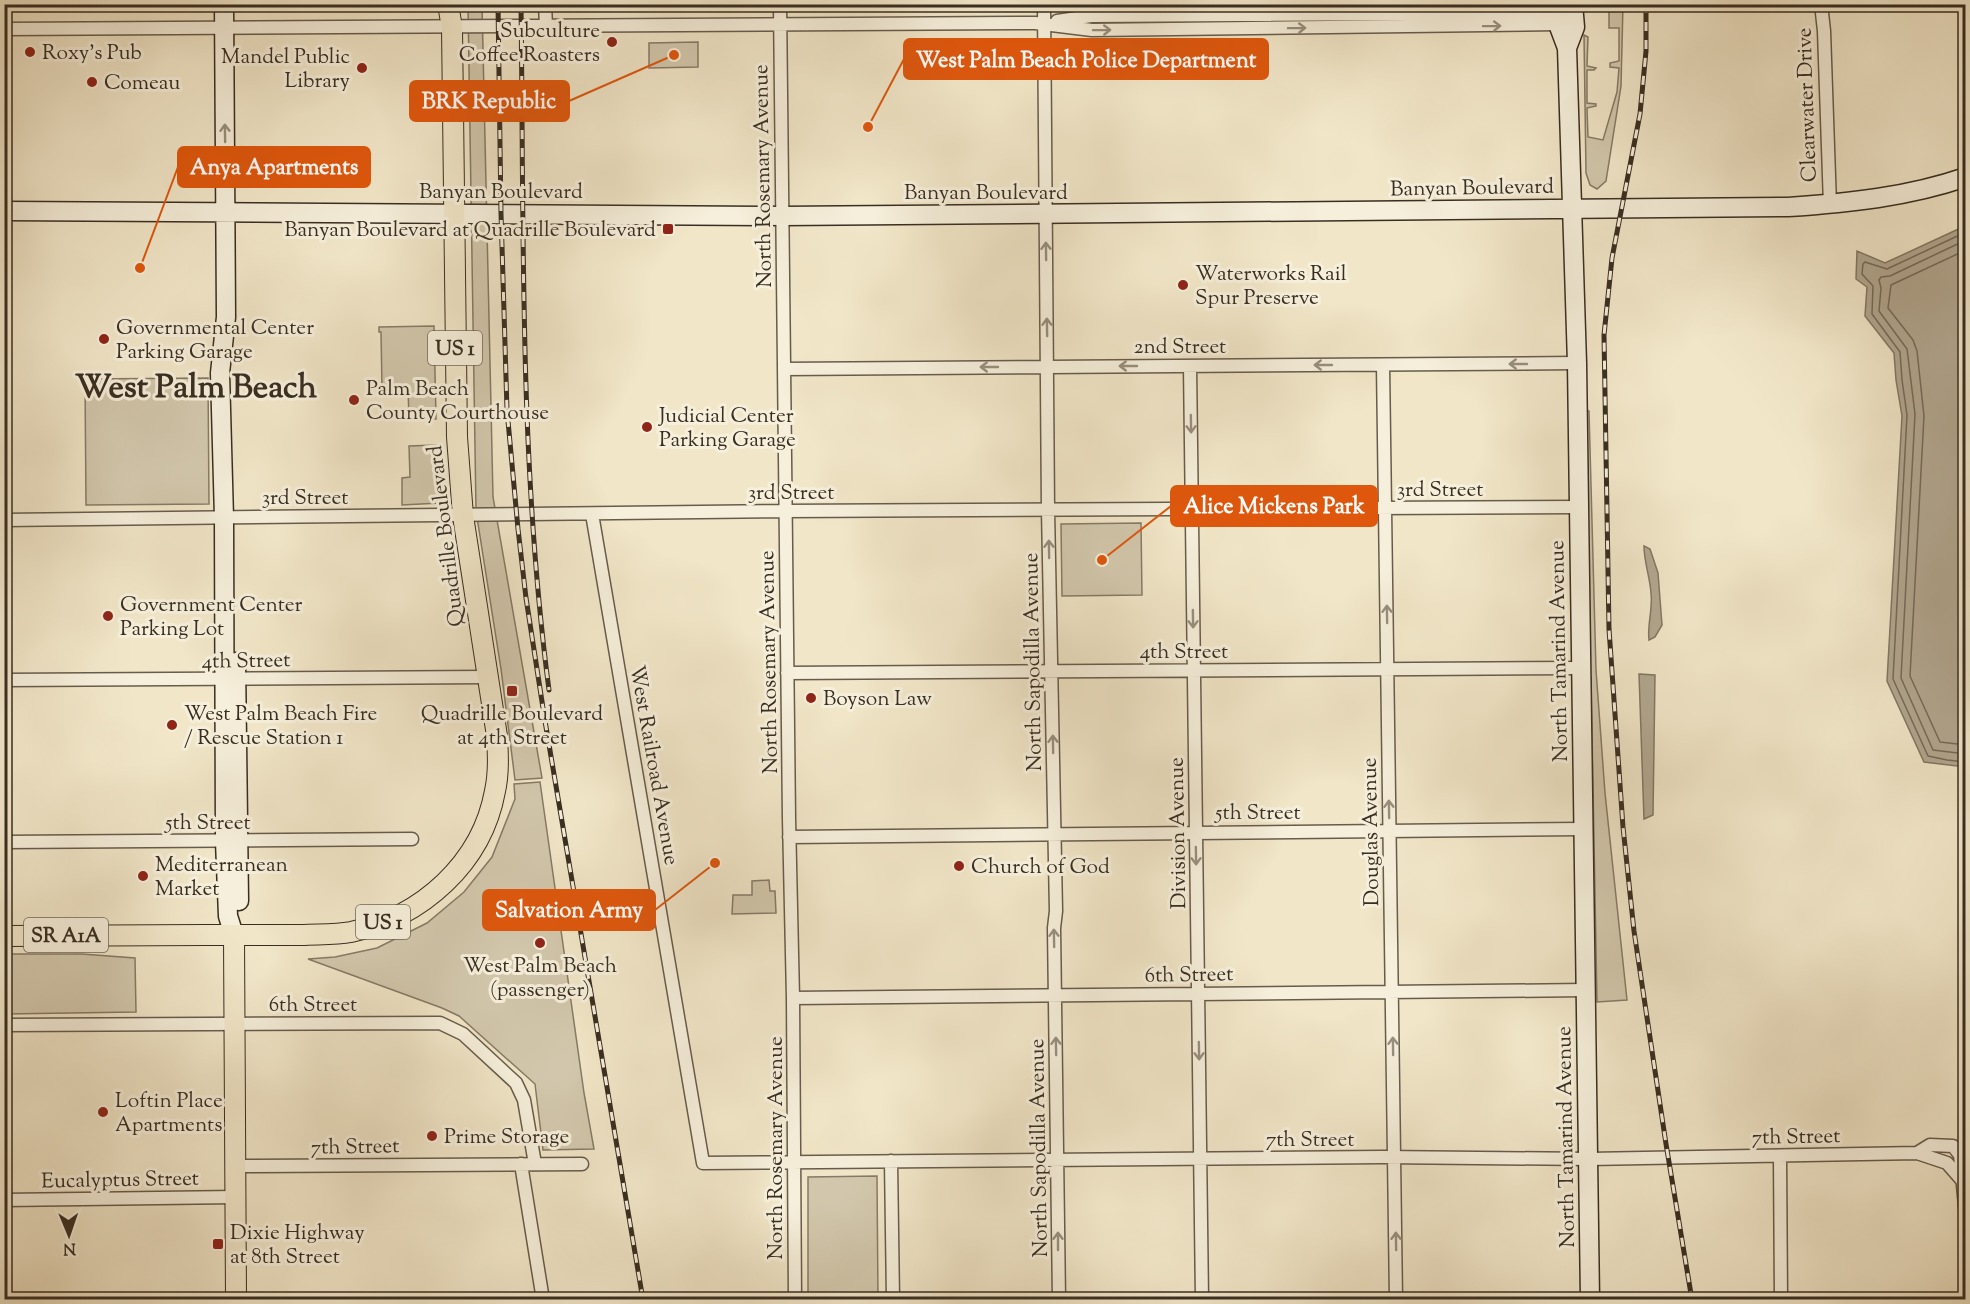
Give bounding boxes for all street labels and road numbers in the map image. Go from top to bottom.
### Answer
street label: Clearwater Drive [1790,27,1826,183]
street label: North Rosemary Avenue [747,64,781,288]
street label: Banyan Boulevard [1390,173,1554,205]
street label: Banyan Boulevard [419,178,583,208]
street label: Banyan Boulevard [904,179,1068,209]
road number: US 1 [428,331,482,365]
street label: 2nd Street [1134,333,1226,363]
street label: Quadrille Boulevard [421,443,473,628]
street label: 3rd Street [1397,476,1483,506]
street label: 3rd Street [748,479,834,509]
street label: 3rd Street [262,484,348,514]
street label: North Tamarind Avenue [1543,540,1577,762]
street label: North Rosemary Avenue [753,550,787,774]
street label: North Sapodilla Avenue [1017,552,1051,772]
street label: 4th Street [1140,638,1228,668]
street label: 4th Street [201,646,291,678]
street label: West Railroad Avenue [621,663,685,868]
street label: Division Avenue [1163,757,1195,909]
street label: Douglas Avenue [1356,757,1388,907]
street label: 5th Street [1214,799,1301,829]
street label: 5th Street [164,809,251,839]
road number: US 1 [356,905,410,939]
road number: SR A1A [24,918,108,952]
street label: 6th Street [1145,960,1234,992]
street label: 6th Street [269,991,357,1021]
street label: North Tamarind Avenue [1550,1026,1584,1248]
street label: North Rosemary Avenue [762,1036,792,1260]
street label: North Sapodilla Avenue [1023,1038,1057,1258]
street label: 7th Street [1751,1122,1841,1154]
street label: 7th Street [1266,1126,1354,1156]
street label: 7th Street [310,1132,400,1164]
street label: Eucalyptus Street [41,1165,199,1197]

